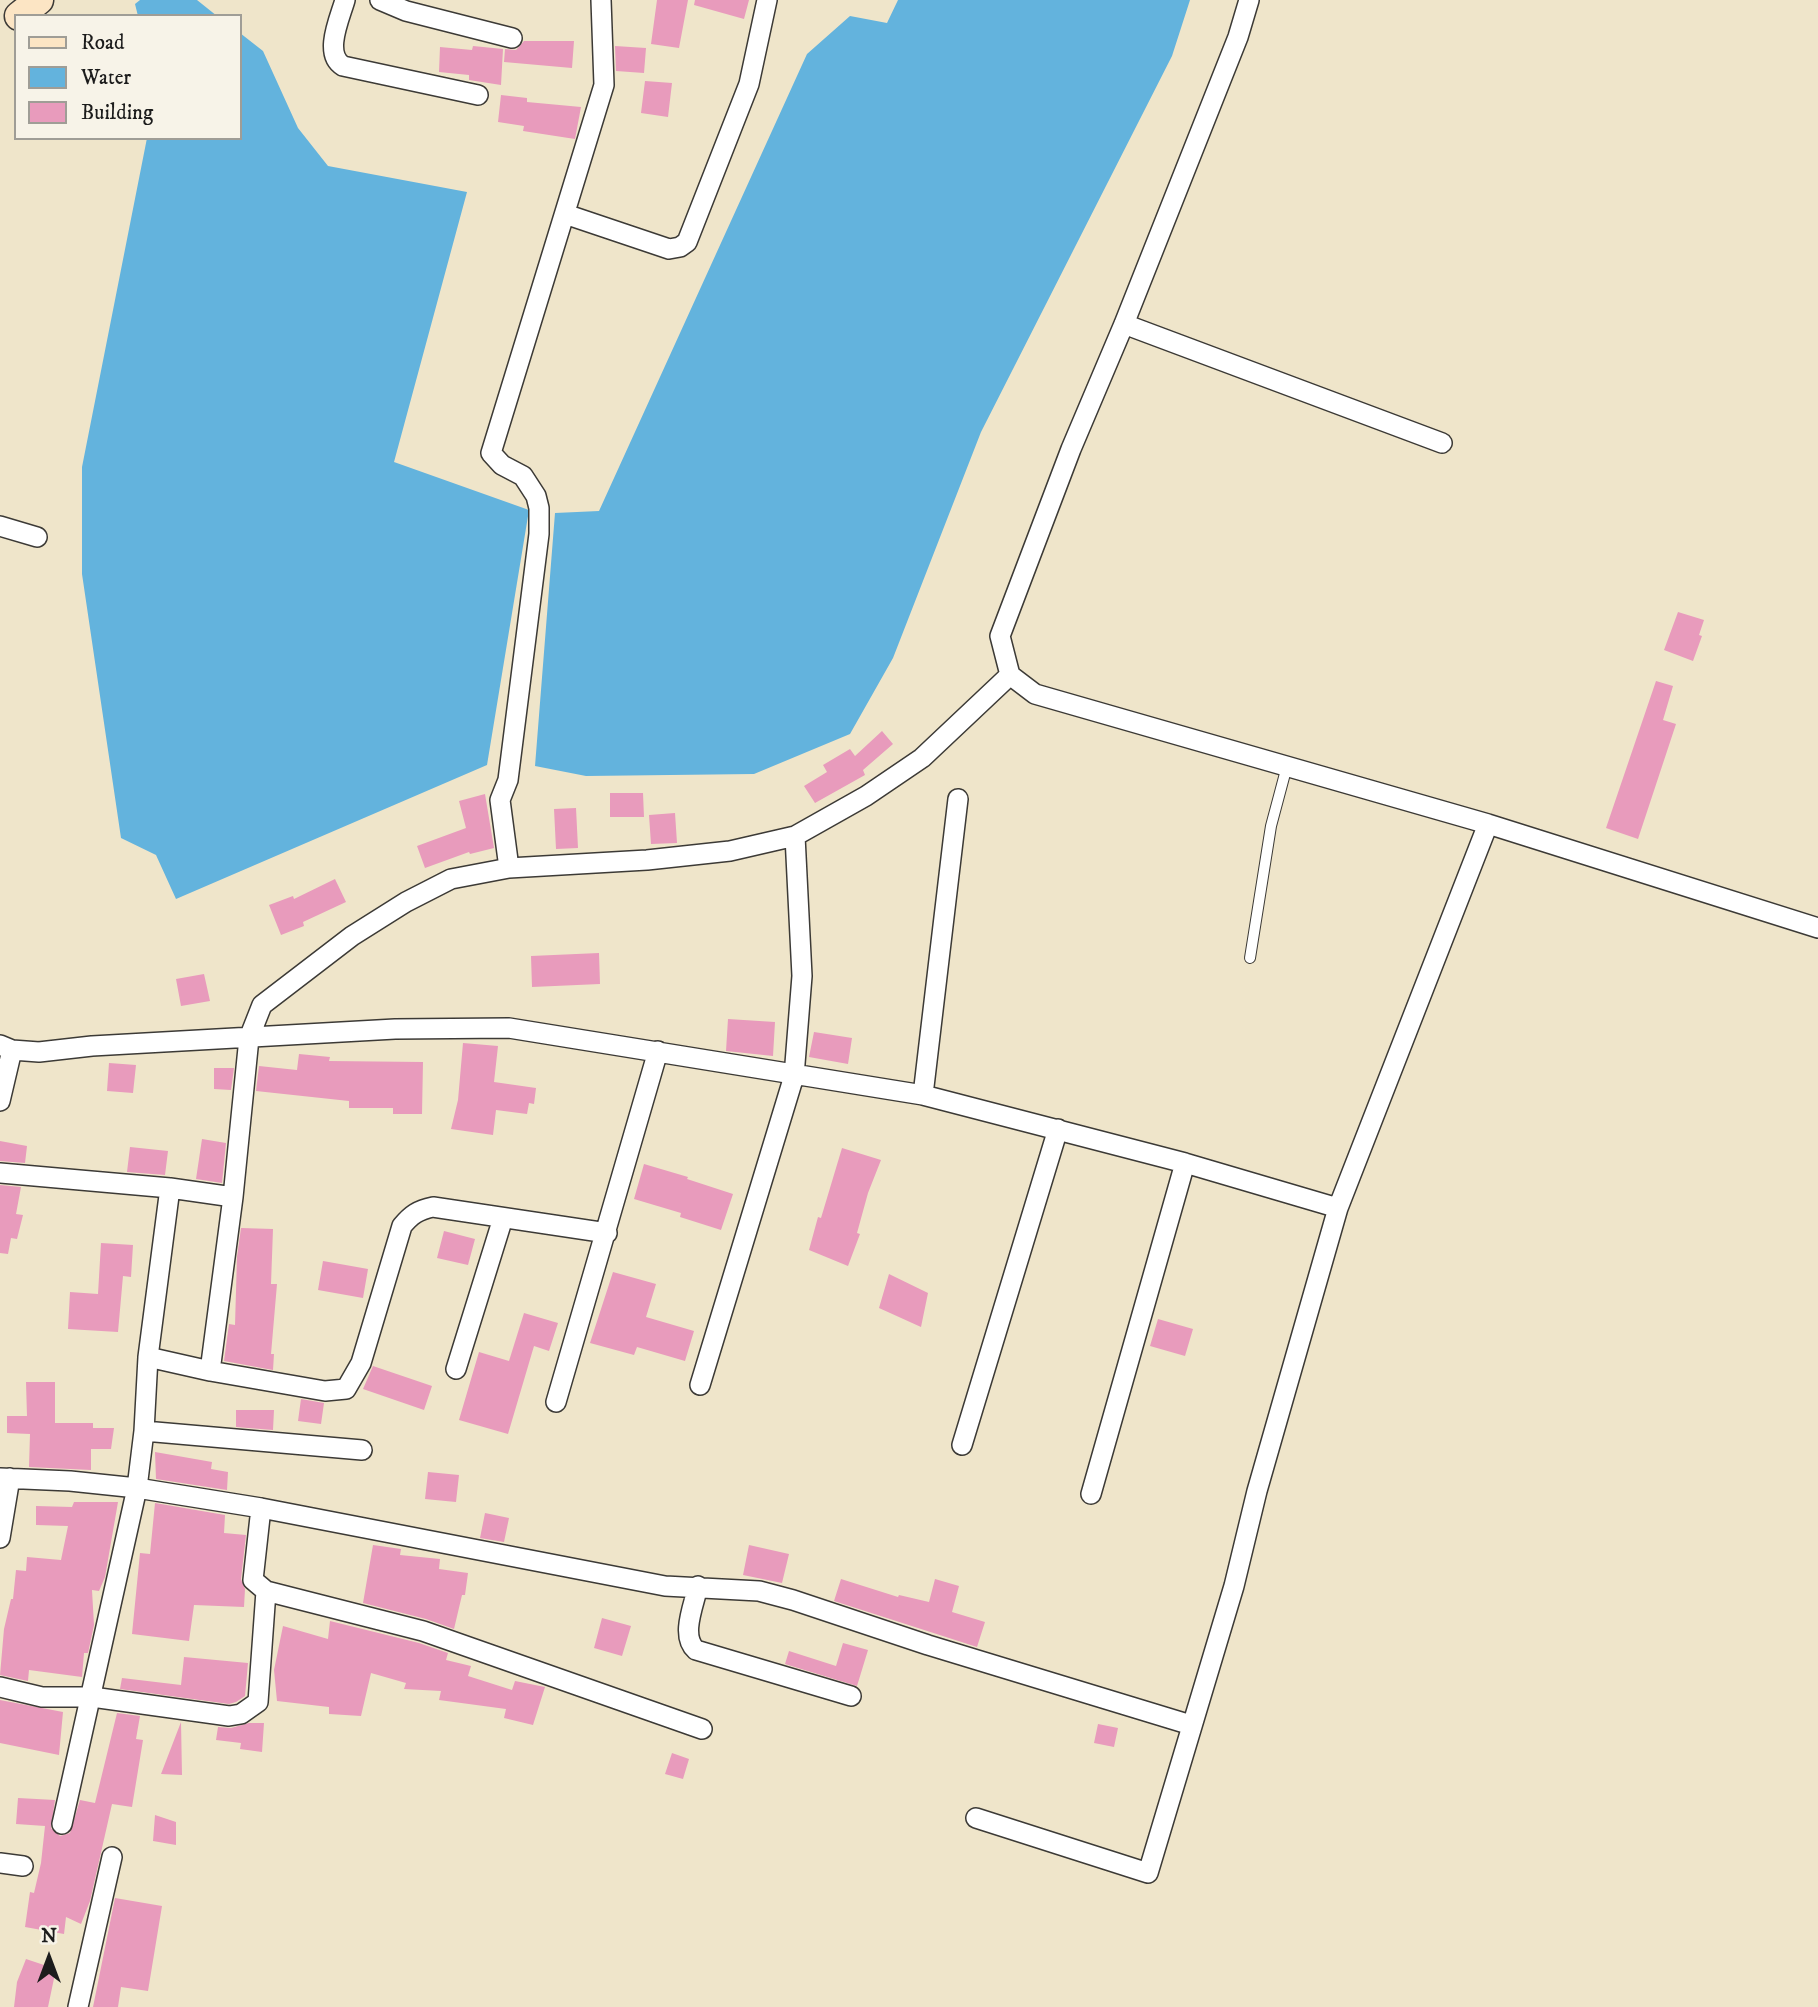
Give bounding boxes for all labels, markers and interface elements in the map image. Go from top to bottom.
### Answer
legend [14,14,242,140]
text: Road [81,30,125,56]
text: Water [81,65,131,91]
text: Building [81,100,153,126]
north arrow [14,1923,84,1993]
text: N [41,1925,57,1948]

